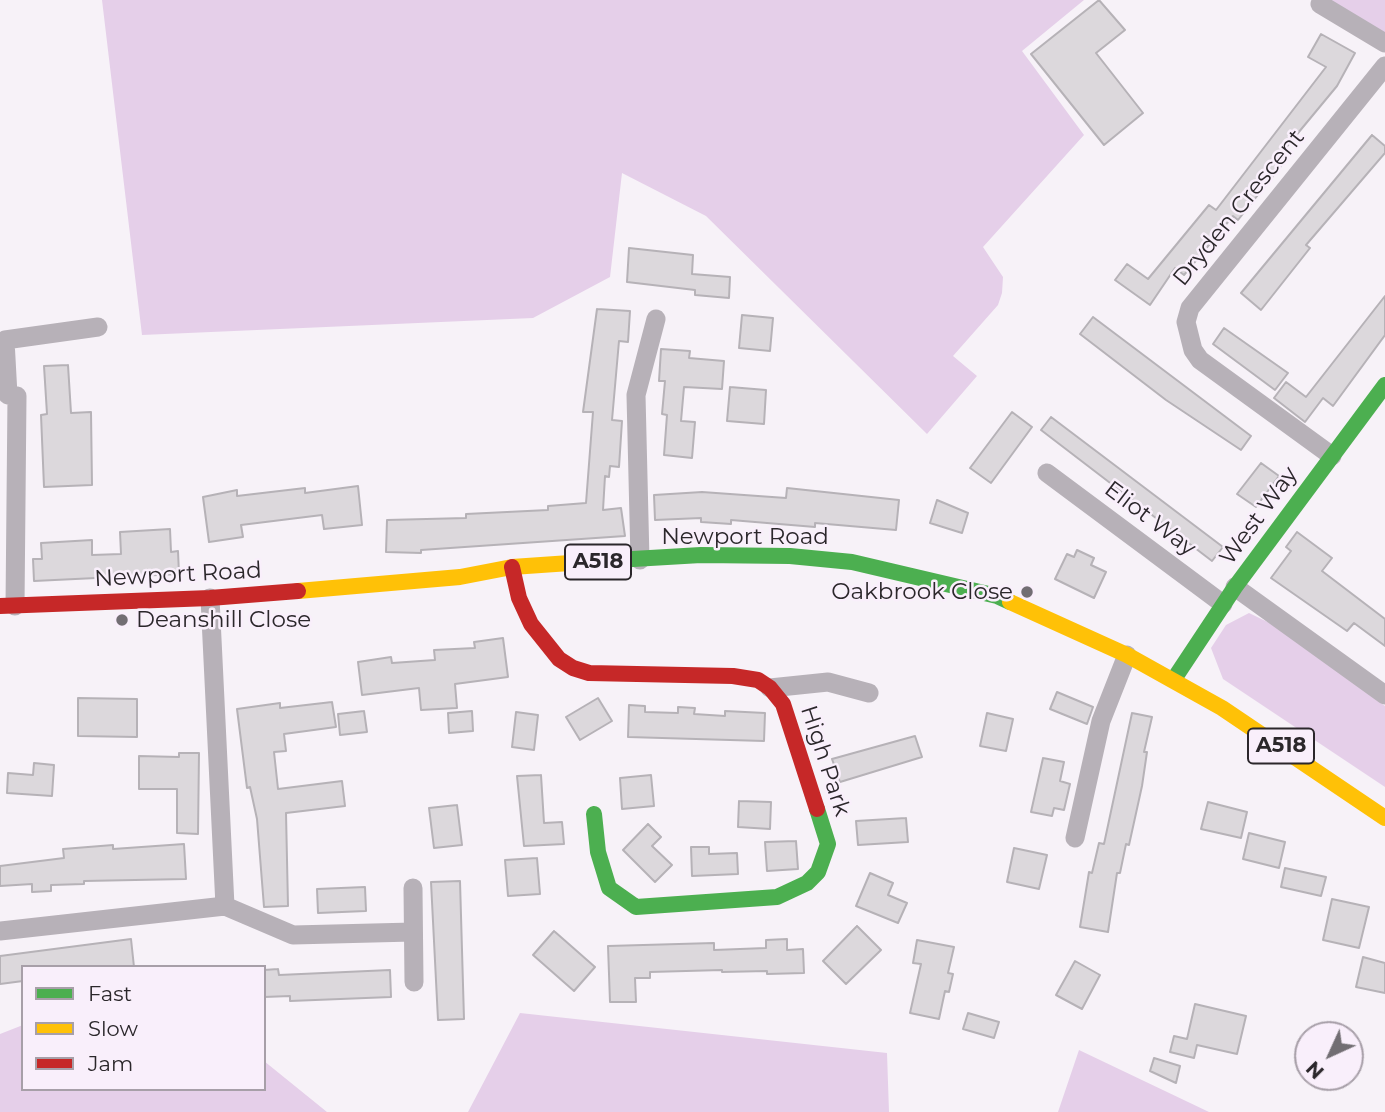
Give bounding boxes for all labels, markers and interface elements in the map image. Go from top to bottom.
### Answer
street label: Dryden Crescent [1168,124,1310,292]
street label: West Way [1214,462,1304,570]
street label: Eliot Way [1099,476,1201,562]
street label: Newport Road [661,523,829,551]
road number: A518 [565,544,631,580]
street label: Newport Road [94,557,262,593]
place label: Oakbrook Close [831,578,1013,606]
marker: Oakbrook Close [1019,584,1035,600]
place label: Deanshill Close [136,606,311,634]
marker: Deanshill Close [114,612,130,628]
street label: High Park [794,702,856,820]
road number: A518 [1248,728,1314,764]
legend [21,965,266,1091]
text: Fast [88,981,132,1006]
text: Slow [88,1016,138,1041]
north arrow [1294,1021,1364,1091]
text: Jam [88,1051,133,1076]
text: N [1302,1056,1329,1083]

